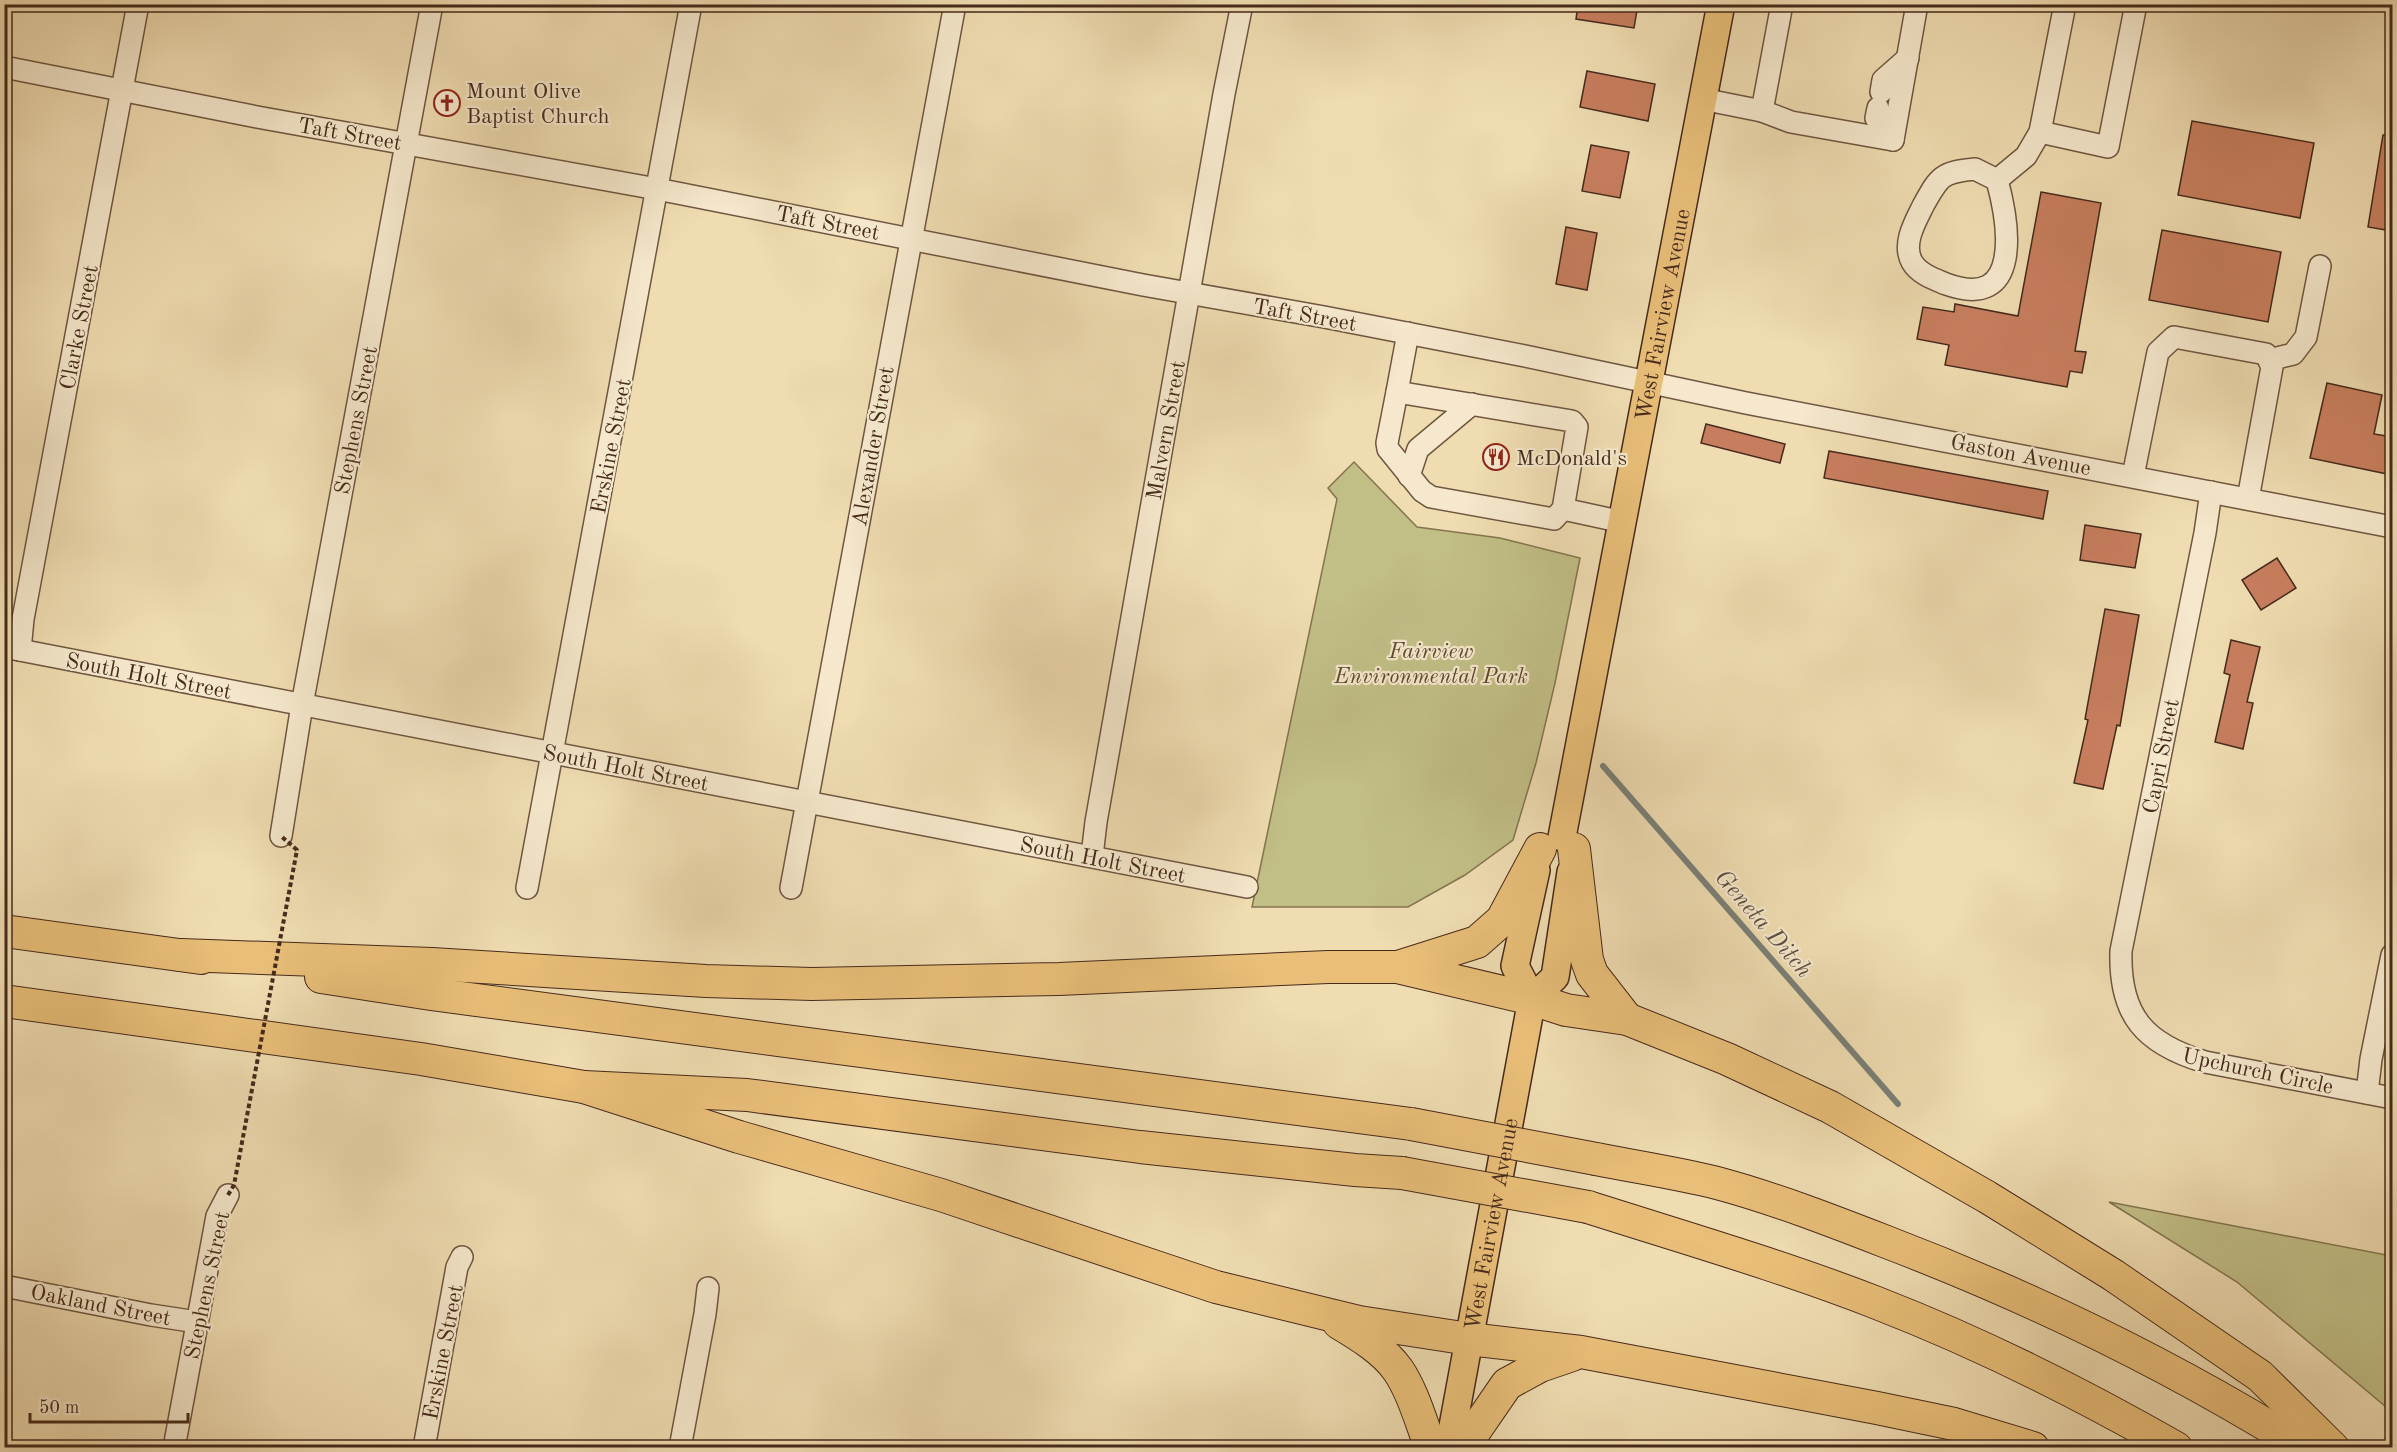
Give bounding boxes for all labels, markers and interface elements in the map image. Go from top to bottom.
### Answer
place label: Mount Olive Baptist Church [466,81,610,128]
church icon: Mount Olive Baptist Church [432,88,462,118]
street label: Taft Street [296,115,403,155]
street label: Taft Street [774,203,881,245]
street label: West Fairview Avenue [1633,207,1695,423]
street label: Clarke Street [57,263,103,392]
street label: Taft Street [1251,296,1358,336]
street label: Stephens Street [332,344,382,497]
street label: Malvern Street [1144,359,1190,502]
street label: Alexander Street [849,365,899,528]
street label: Erskine Street [588,377,636,516]
street label: Gaston Avenue [1948,432,2093,480]
restaurant icon: McDonald's [1481,442,1511,472]
place label: McDonald's [1516,448,1627,470]
park label: Fairview Environmental Park [1333,641,1528,688]
street label: South Holt Street [64,650,233,704]
street label: Capri Street [2140,697,2184,816]
street label: South Holt Street [541,742,710,796]
street label: South Holt Street [1018,834,1187,888]
water label: Geneta Ditch [1709,866,1816,983]
street label: Upchurch Circle [2180,1045,2335,1099]
street label: West Fairview Avenue [1462,1116,1523,1332]
street label: Stephens Street [182,1209,234,1361]
street label: Oakland Street [29,1282,173,1330]
street label: Erskine Street [420,1283,468,1422]
scale bar [30,1386,188,1424]
text: 50 m [39,1399,79,1417]

